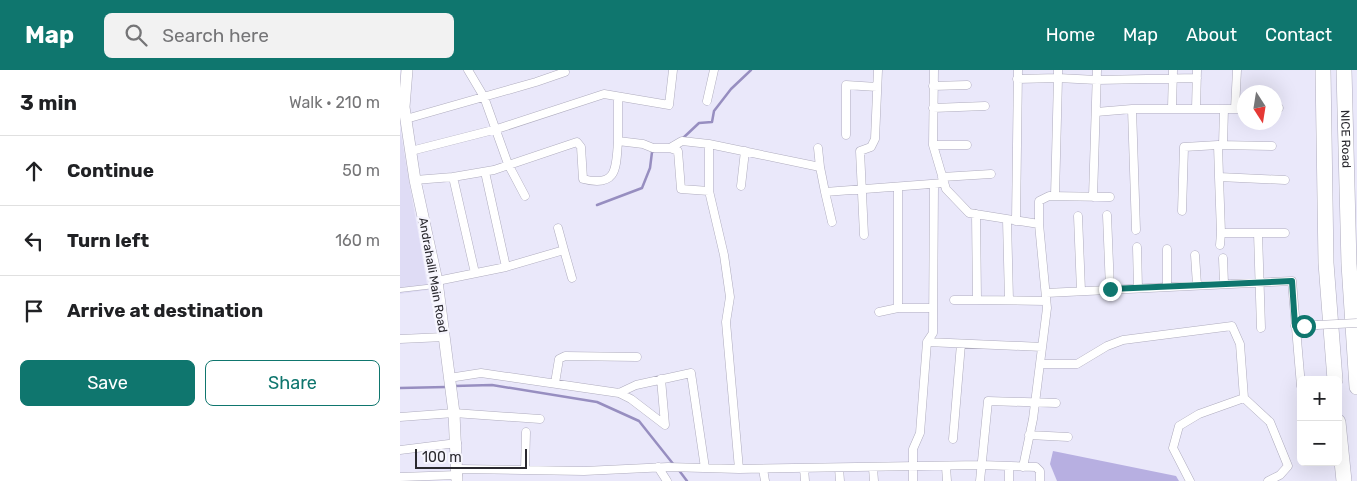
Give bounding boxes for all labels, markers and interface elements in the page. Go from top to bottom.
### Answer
search box [104,13,454,58]
text: Map [25,21,74,49]
icon: search [122,21,150,49]
text: Search here [162,24,269,47]
text: Home [1046,24,1095,46]
text: Map [1123,24,1158,46]
text: About [1186,24,1237,46]
text: Contact [1265,24,1332,46]
north arrow [1237,85,1282,130]
text: 3 min [20,90,77,115]
text: Walk · 210 m [289,93,380,112]
street label: NICE Road [1338,110,1354,168]
icon: ahead [20,157,48,185]
text: Continue [67,159,154,182]
text: 50 m [342,161,380,180]
street label: Andrahalli Main Road [416,216,450,334]
icon: left [20,227,48,255]
text: Turn left [67,229,149,252]
text: 160 m [335,231,380,250]
route end [1099,278,1122,301]
icon: arrive [20,297,48,325]
text: Arrive at destination [67,299,263,322]
route start [1293,315,1316,338]
button: Save [20,360,195,406]
button: Share [205,360,380,406]
map controls [1297,376,1342,466]
button: + [1297,376,1342,421]
button: − [1297,421,1342,466]
scale bar [415,446,528,469]
text: 100 m [422,449,462,466]

